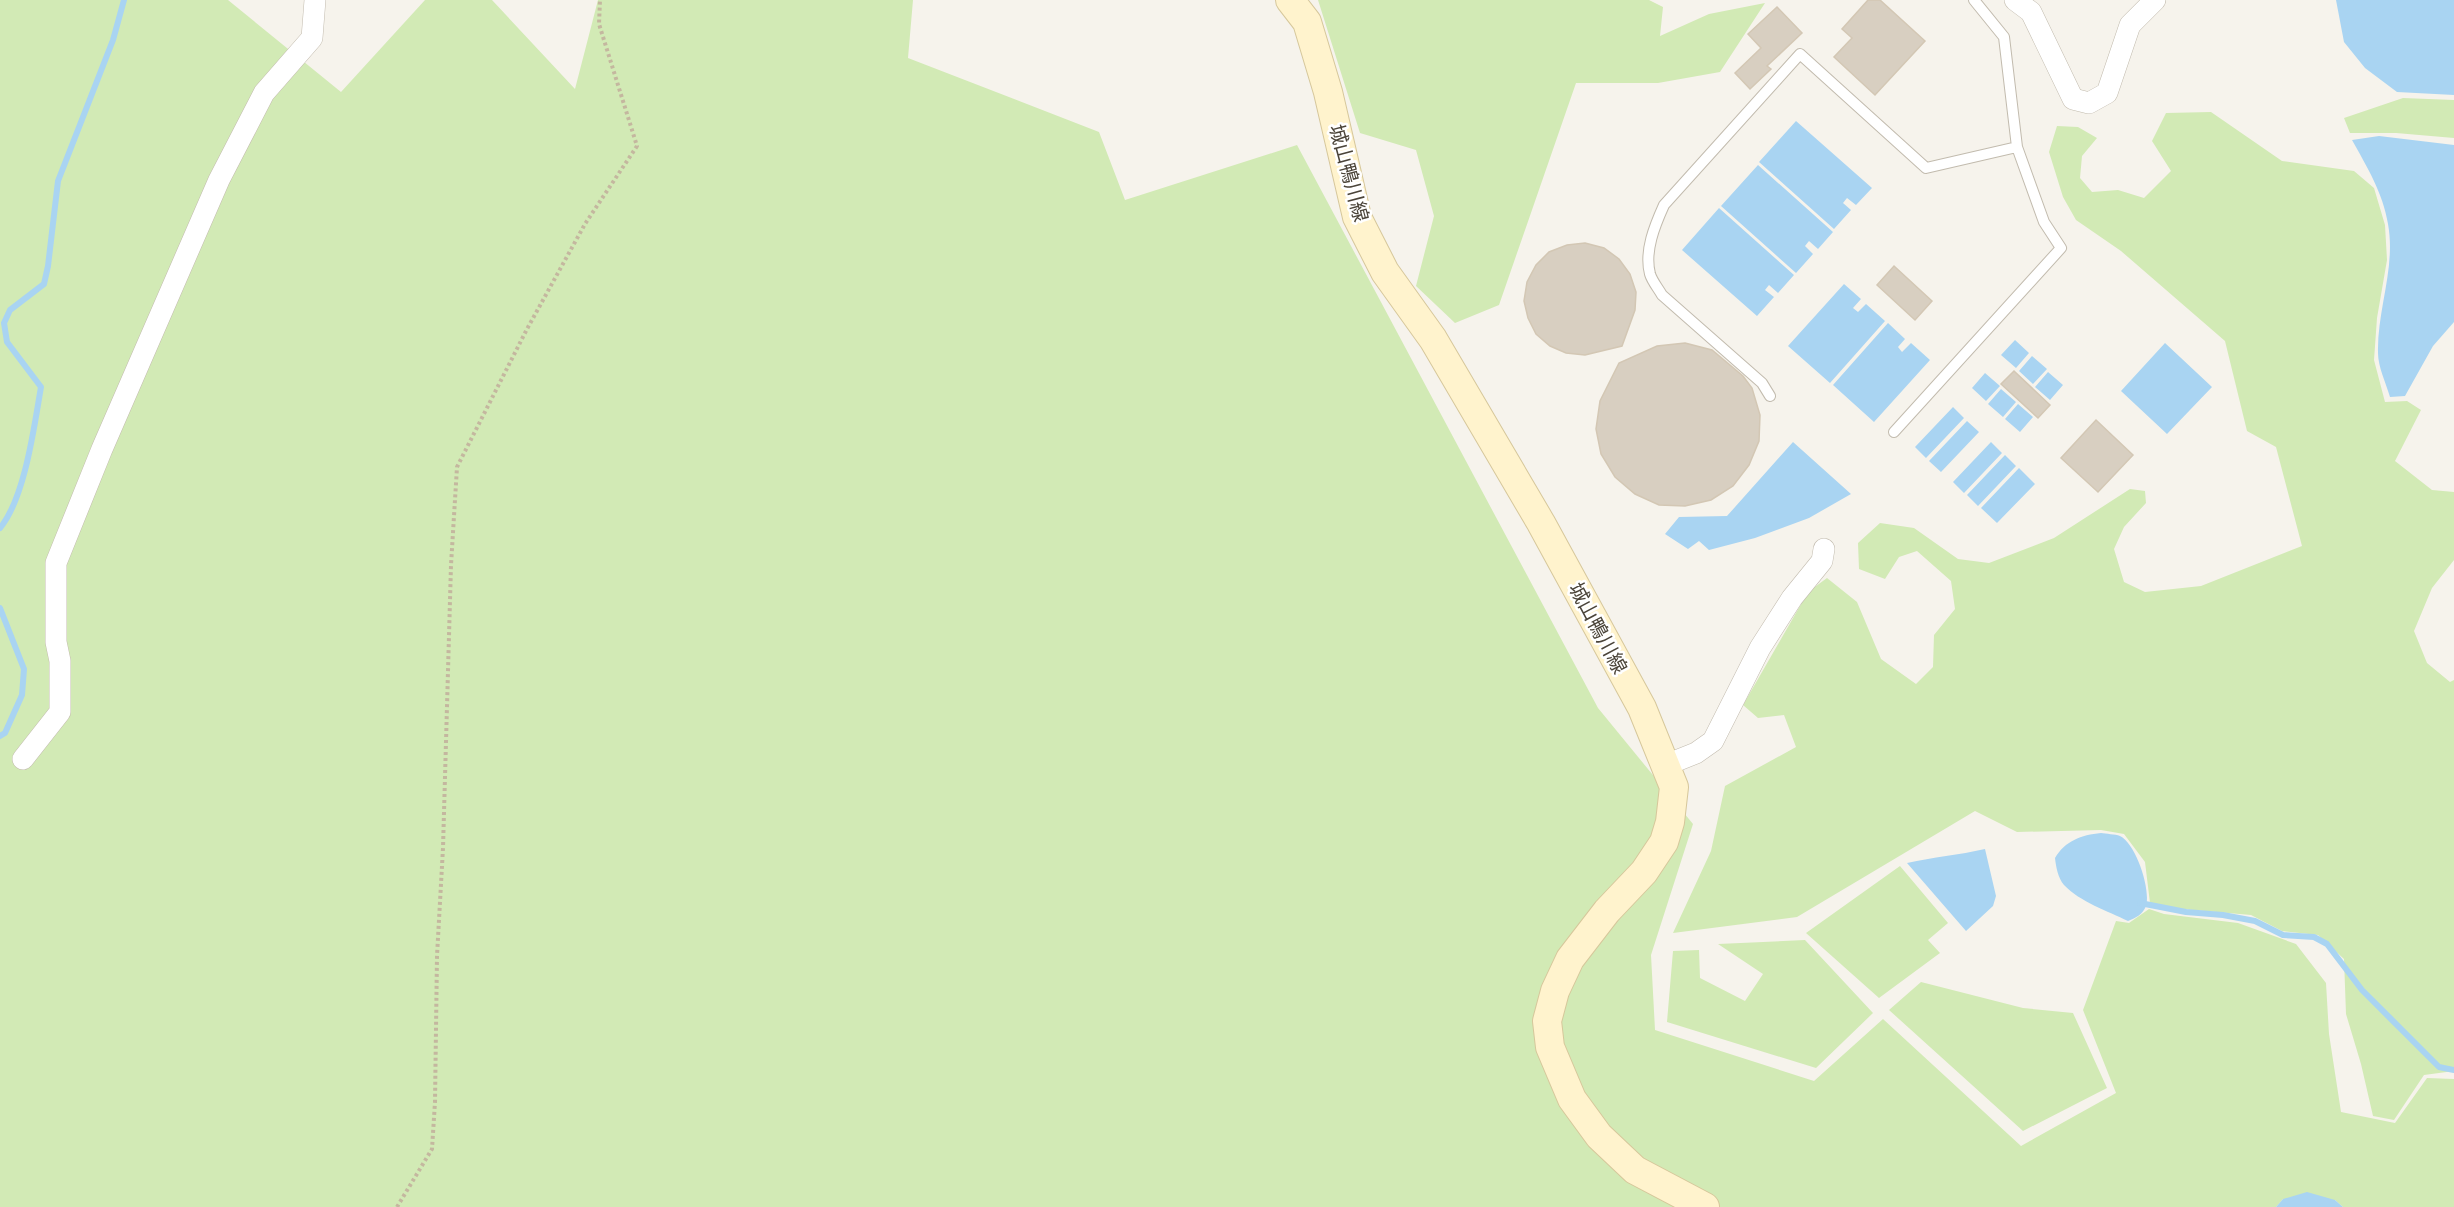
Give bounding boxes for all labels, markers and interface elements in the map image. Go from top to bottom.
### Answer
street label: 城山鴨川線 [1324,122,1374,224]
street label: 城山鴨川線 [1564,578,1632,678]

